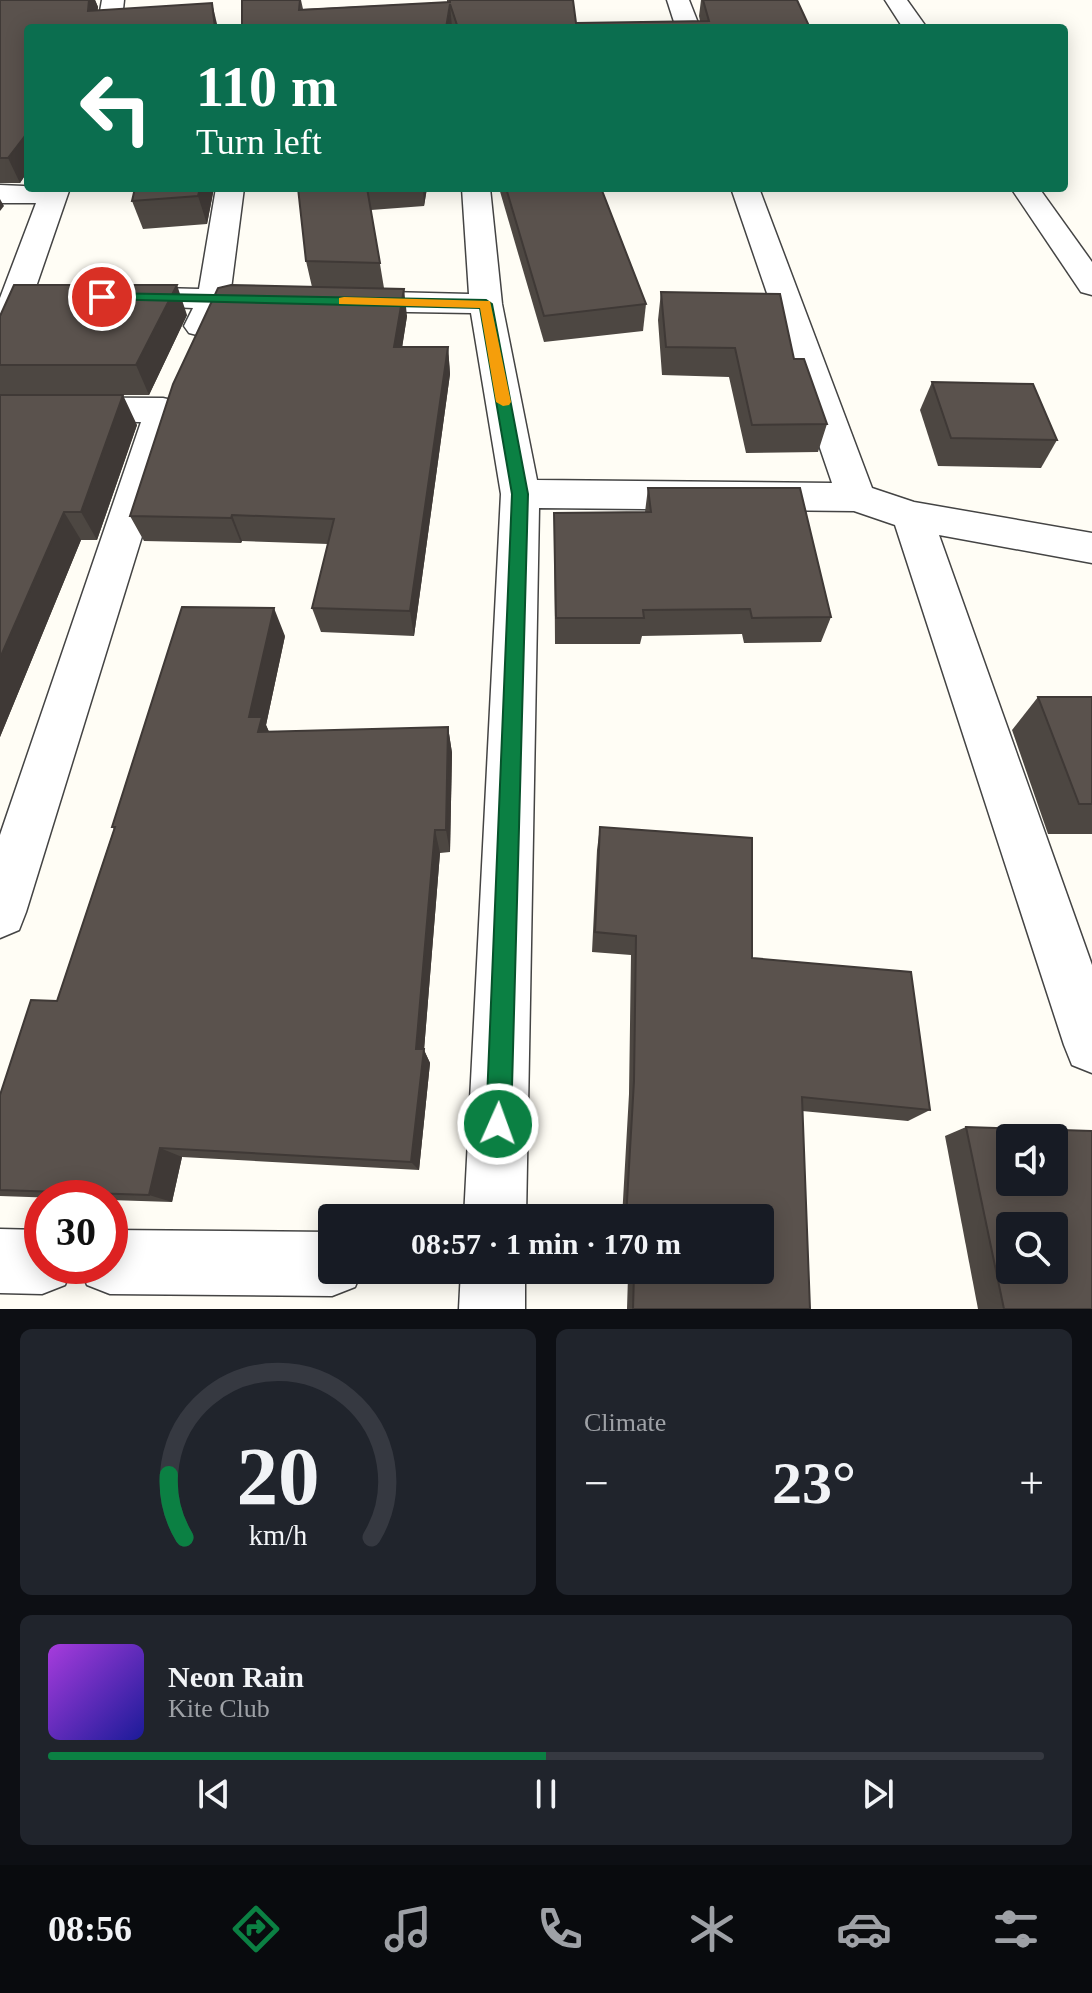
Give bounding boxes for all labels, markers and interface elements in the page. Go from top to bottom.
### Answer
icon: left [64,56,168,160]
text: 110 m [196,56,338,118]
text: Turn left [196,122,322,162]
pin [68,263,136,331]
icon: arrive [80,275,124,319]
position arrow [456,1082,540,1166]
map controls [996,1124,1068,1284]
button: sound [996,1124,1068,1196]
speed limit sign: 30 [24,1180,128,1284]
button: search [996,1212,1068,1284]
text: 08:57 · 1 min · 170 m [411,1227,681,1260]
text: Climate [584,1408,666,1437]
text: 20 [236,1430,320,1522]
text: 23° [772,1450,856,1516]
text: − [584,1459,609,1508]
text: + [1019,1459,1044,1508]
text: km/h [249,1520,307,1551]
text: Neon Rain [168,1660,304,1693]
text: Kite Club [168,1694,270,1723]
icon: previous [192,1772,236,1816]
icon: pause [524,1772,568,1816]
icon: next [856,1772,900,1816]
icon: directions [228,1901,284,1957]
icon: music [380,1901,436,1957]
icon: phone [532,1901,588,1957]
icon: climate [684,1901,740,1957]
icon: car [836,1901,892,1957]
icon: filters [988,1901,1044,1957]
text: 08:56 [48,1909,132,1949]

